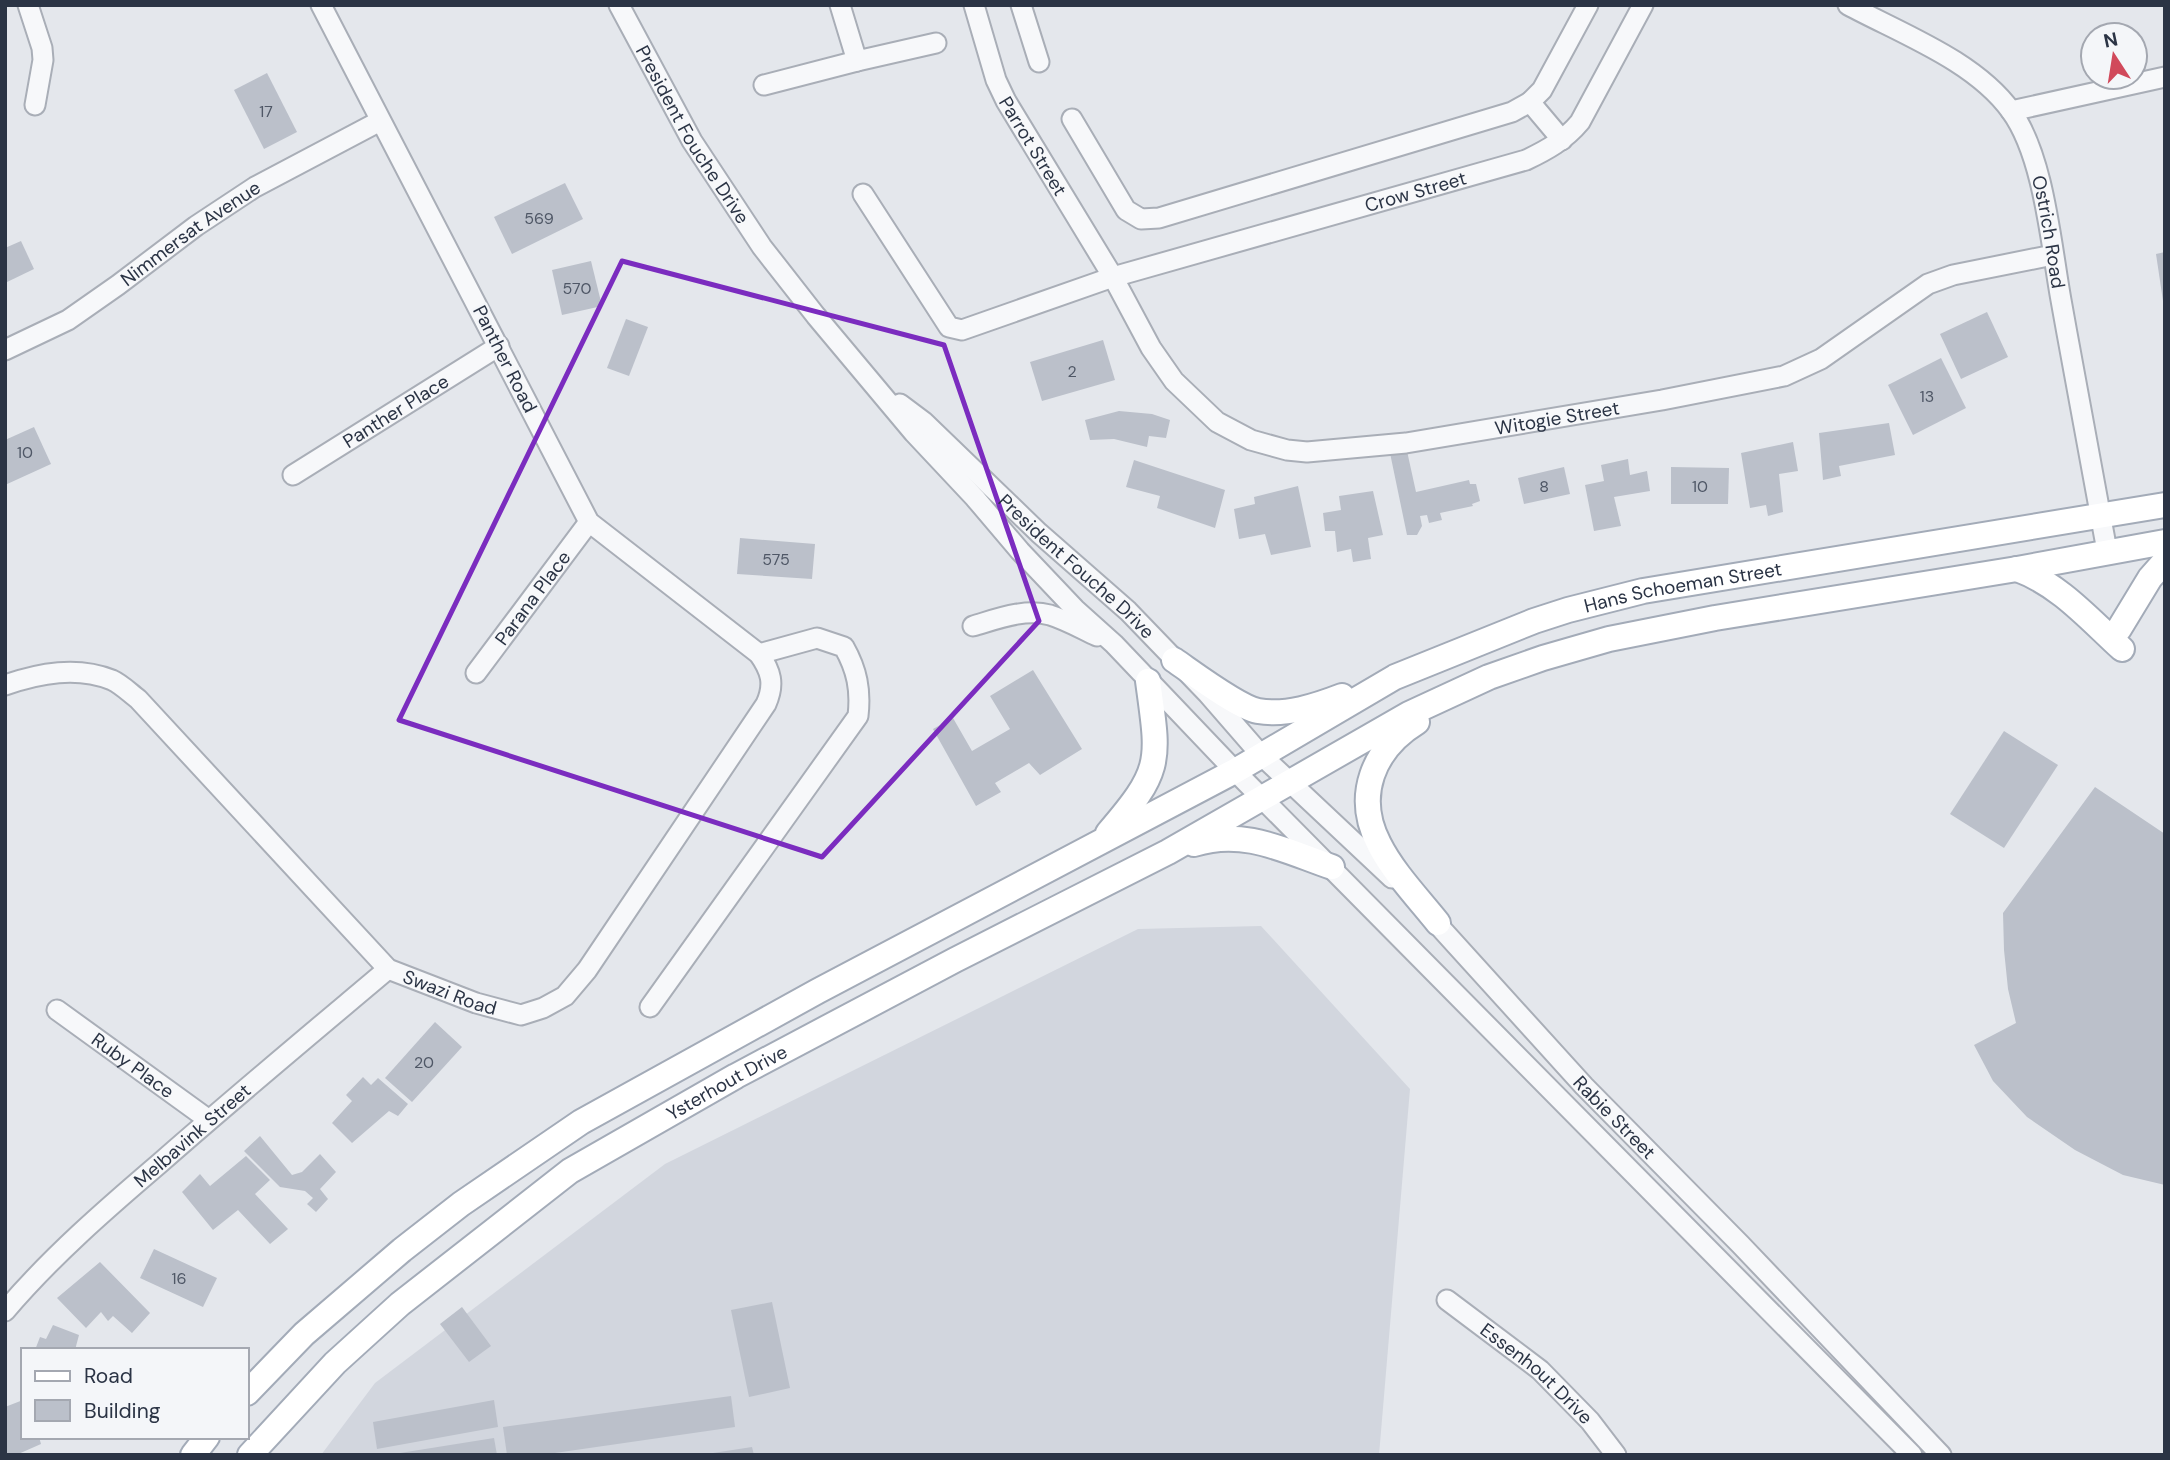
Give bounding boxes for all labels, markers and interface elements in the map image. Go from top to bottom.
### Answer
north arrow [2079,21,2149,91]
text: N [2101,26,2120,54]
street label: President Fouche Drive [630,41,756,228]
street label: Parrot Street [994,92,1073,200]
house number: 17 [259,101,273,122]
street label: Crow Street [1362,165,1469,218]
street label: Ostrich Road [2026,173,2071,290]
street label: Nimmersat Avenue [115,175,265,291]
house number: 569 [524,208,554,229]
house number: 570 [563,278,591,299]
street label: Panther Road [467,301,543,417]
house number: 2 [1067,361,1077,382]
street label: Panther Place [338,368,453,453]
house number: 13 [1920,386,1934,407]
street label: Witogie Street [1493,395,1621,440]
house number: 10 [17,442,33,463]
house number: 8 [1539,476,1549,497]
house number: 10 [1692,476,1708,497]
street label: President Fouche Drive [993,488,1160,644]
street label: Parana Place [489,545,576,650]
house number: 575 [762,549,790,570]
street label: Hans Schoeman Street [1581,556,1784,618]
street label: Swazi Road [400,964,500,1020]
street label: Ruby Place [87,1027,179,1103]
street label: Ysterhout Drive [662,1039,791,1126]
house number: 20 [414,1052,434,1073]
street label: Rabie Street [1568,1070,1661,1164]
street label: Melbavink Street [128,1078,256,1193]
house number: 16 [171,1268,187,1289]
street label: Essenhout Drive [1475,1317,1598,1429]
legend [21,1348,248,1439]
text: Road [84,1362,133,1390]
text: Building [84,1397,161,1425]

